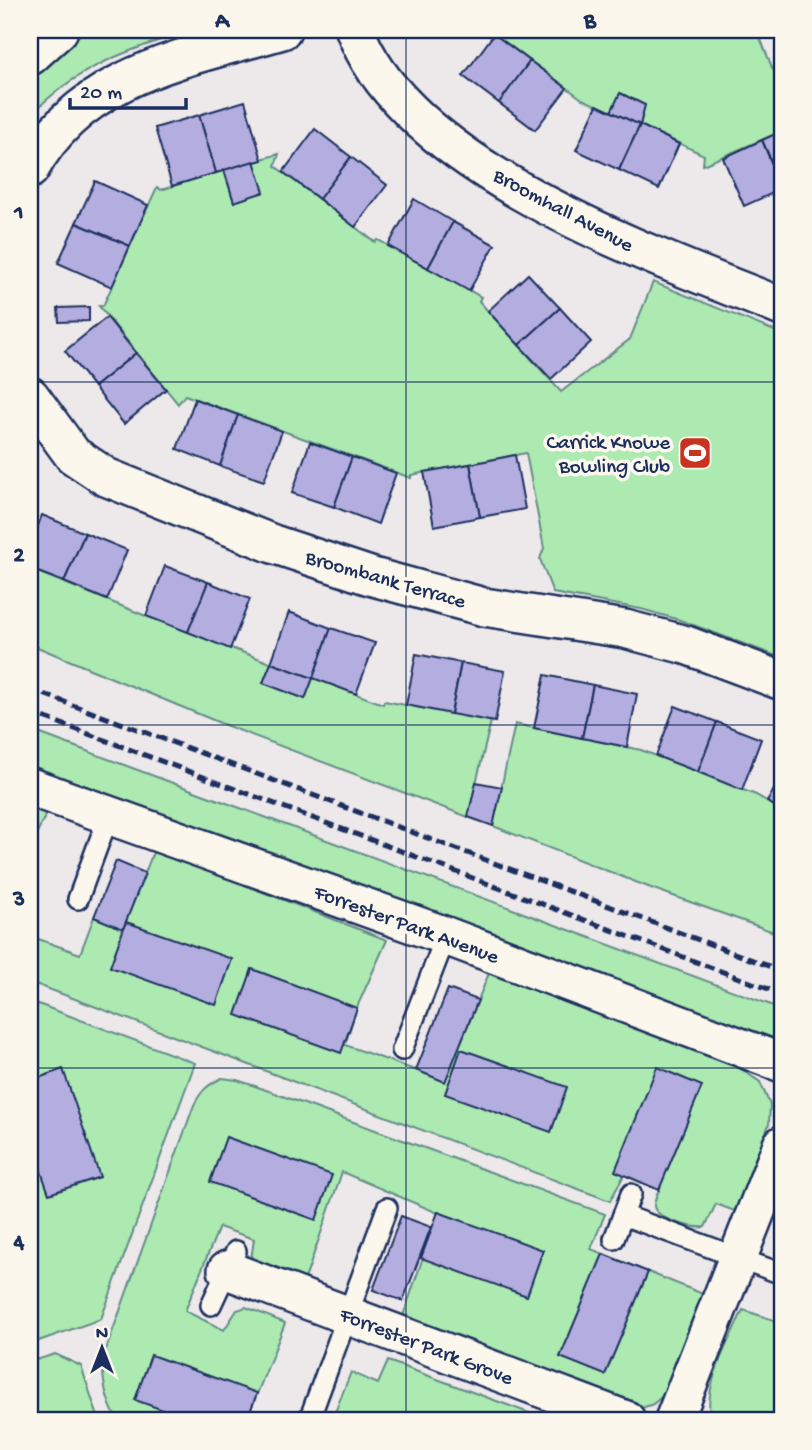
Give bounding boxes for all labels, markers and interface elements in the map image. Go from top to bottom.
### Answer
text: A [214,9,230,36]
text: B [583,9,597,36]
scale bar [70,66,186,110]
text: 20 m [80,82,122,107]
street label: Broomhall Avenue [487,164,638,260]
text: 1 [13,200,24,227]
place label: Carrick Knowe Bowling Club [547,432,671,481]
sports icon: Carrick Knowe Bowling Club [676,434,714,472]
text: 2 [13,543,25,570]
street label: Broombank Terrace [301,546,469,616]
street label: Forrester Park Avenue [309,881,503,972]
text: 3 [12,887,25,914]
text: 4 [13,1230,25,1257]
street label: Forrester Park Grove [335,1303,517,1393]
north arrow [66,1314,136,1384]
text: N [96,1323,108,1346]

